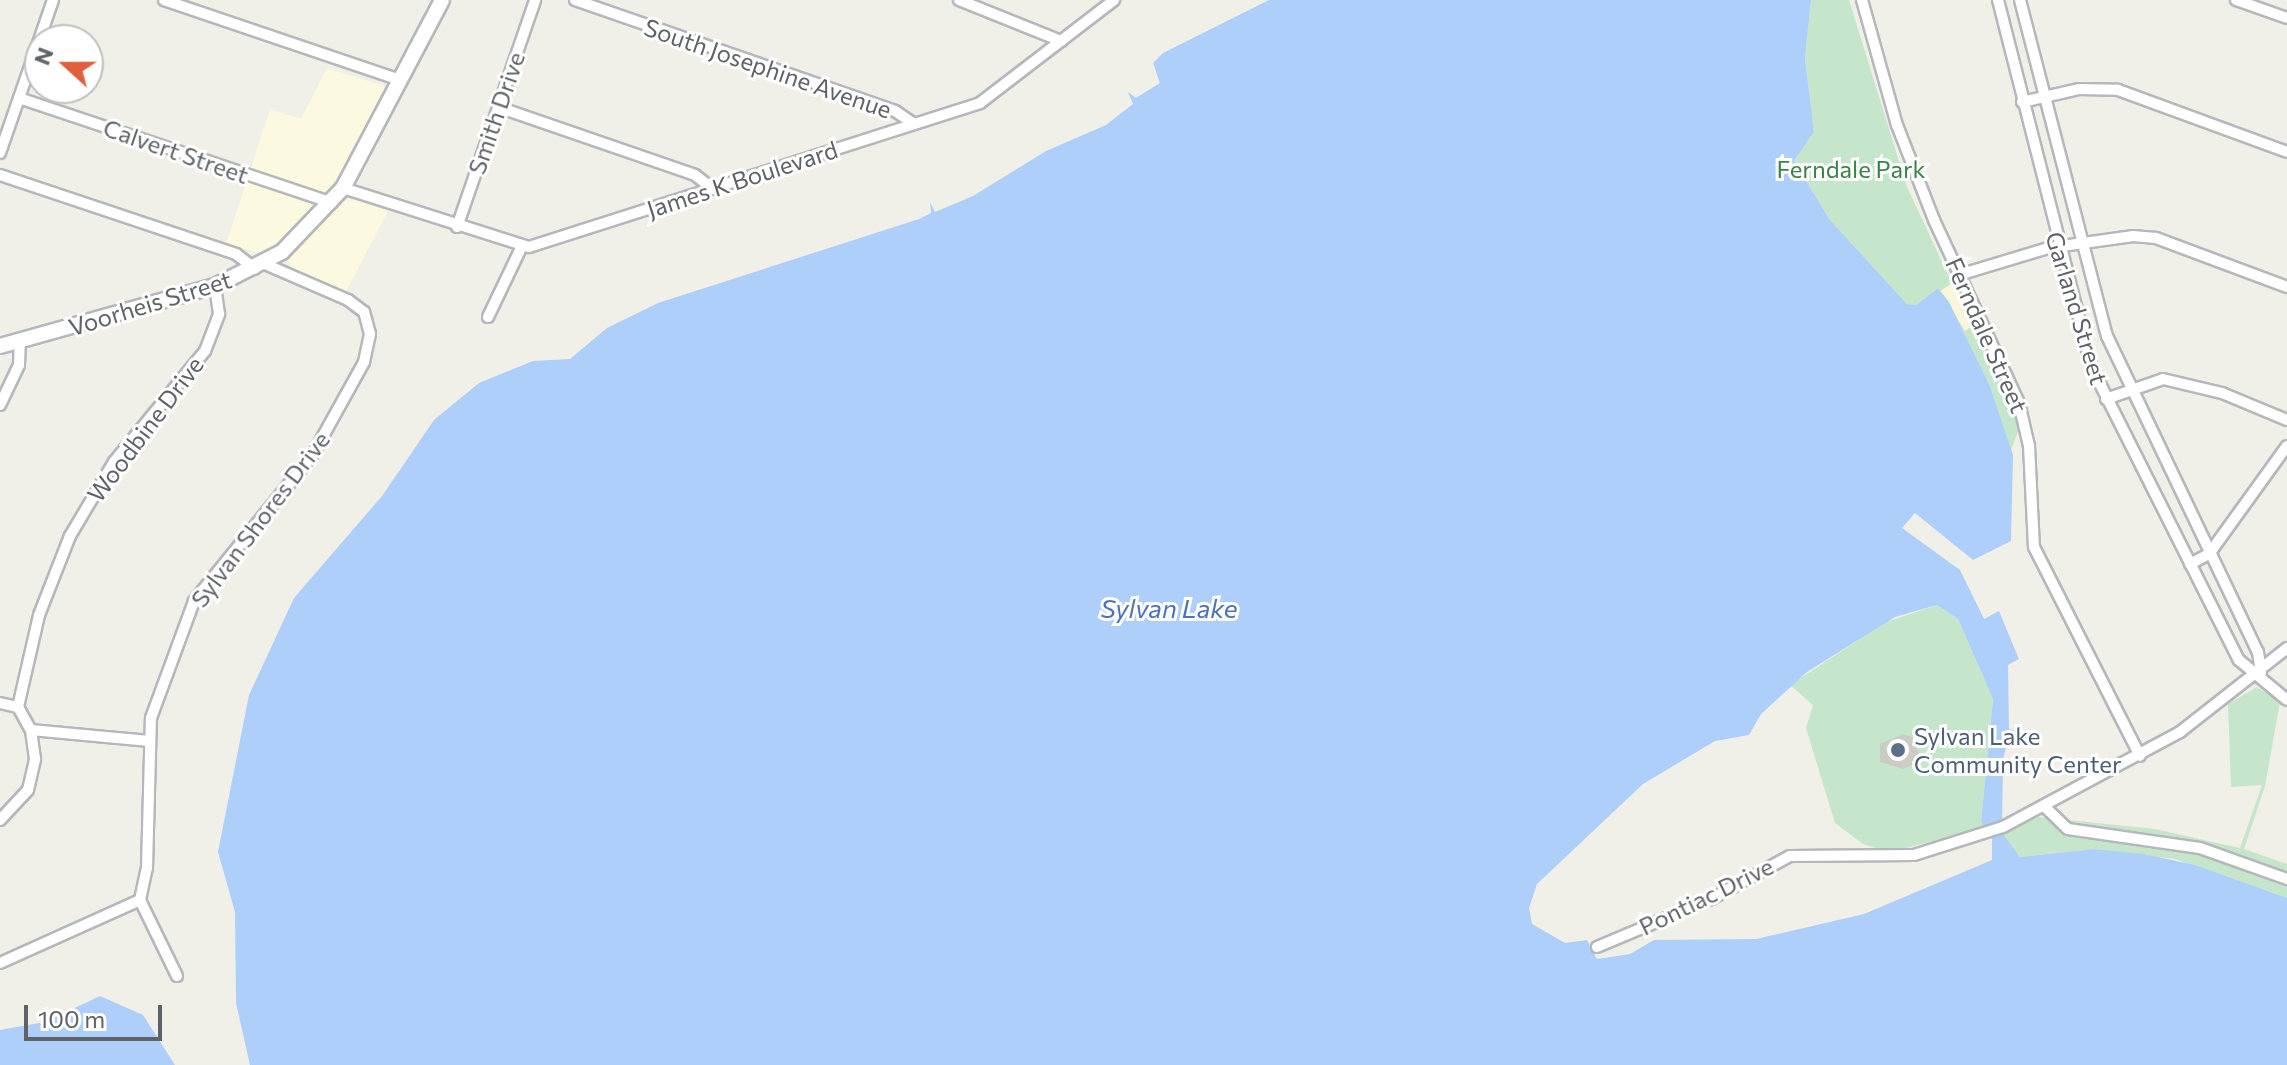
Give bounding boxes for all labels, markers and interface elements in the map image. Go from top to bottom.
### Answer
street label: South Josephine Avenue [640,12,896,124]
north arrow [24,24,104,104]
text: N [27,43,59,68]
street label: Smith Drive [462,48,530,178]
street label: Calvert Street [100,113,252,189]
street label: James K Boulevard [643,135,841,223]
park label: Ferndale Park [1776,155,1926,183]
street label: Garland Street [2040,228,2114,388]
street label: Ferndale Street [1940,253,2034,417]
street label: Voorheis Street [65,265,235,341]
street label: Woodbine Drive [81,351,209,507]
street label: Sylvan Shores Drive [185,425,335,613]
water label: Sylvan Lake [1101,592,1237,624]
place label: Sylvan Lake Community Center [1914,722,2122,778]
marker: Sylvan Lake Community Center [1889,741,1907,759]
street label: Pontiac Drive [1634,851,1778,941]
scale bar [28,989,166,1039]
text: 100 m [38,1004,105,1033]

